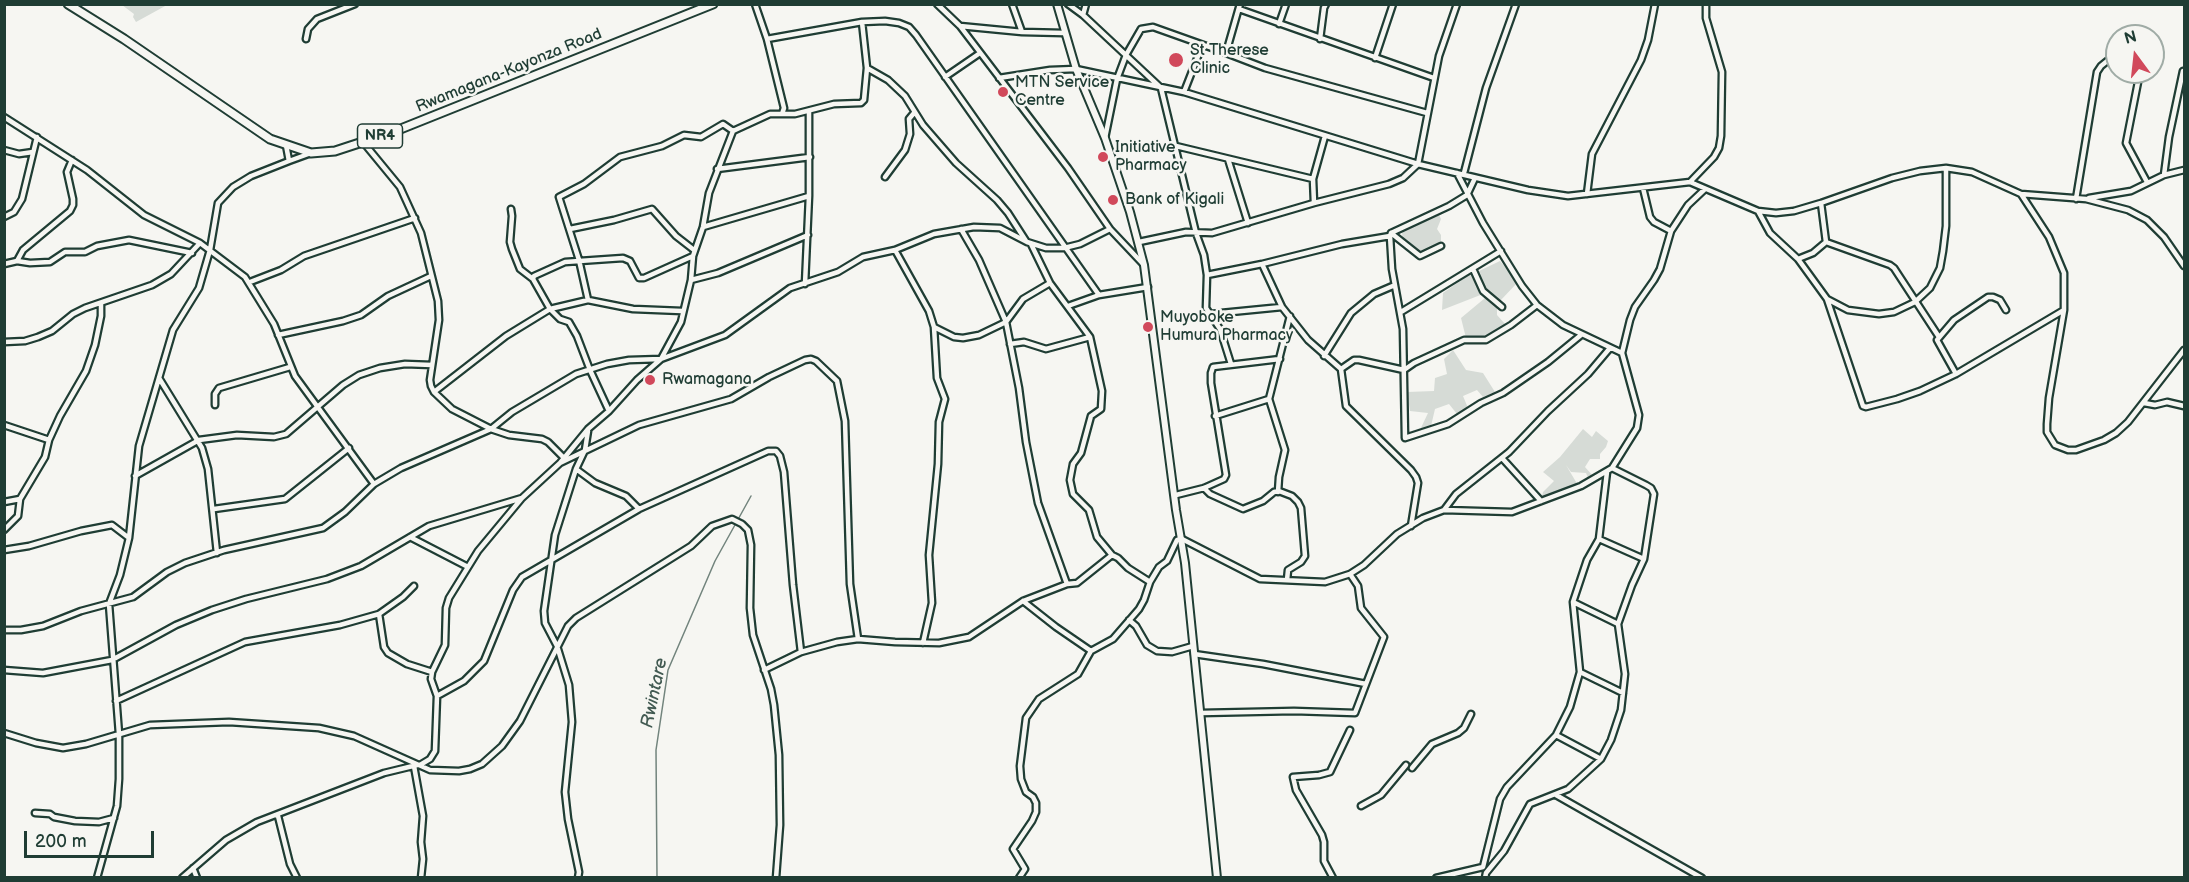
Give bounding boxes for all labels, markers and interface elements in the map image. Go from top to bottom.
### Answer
north arrow [2105,24,2165,84]
street label: Rwamagana-Kayonza Road [413,25,605,117]
text: N [2122,27,2139,49]
place label: St Therese Clinic [1190,41,1269,79]
marker: St Therese Clinic [1167,51,1185,69]
place label: MTN Service Centre [1015,73,1109,111]
marker: MTN Service Centre [996,85,1010,99]
road number: NR4 [358,124,403,148]
place label: Initiative Pharmacy [1115,138,1187,176]
marker: Initiative Pharmacy [1096,150,1110,164]
place label: Bank of Kigali [1125,190,1224,210]
marker: Bank of Kigali [1106,193,1120,207]
place label: Muyoboke Humura Pharmacy [1160,308,1293,346]
marker: Muyoboke Humura Pharmacy [1141,320,1155,334]
place label: Rwamagana [662,370,752,390]
marker: Rwamagana [643,373,657,387]
water label: Rwintare [637,656,673,730]
scale bar [27,819,158,857]
text: 200 m [35,831,87,852]

